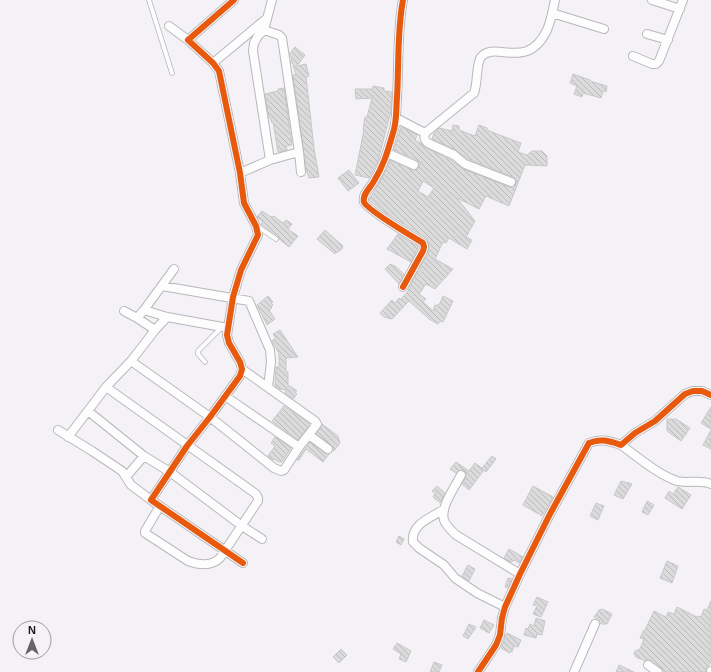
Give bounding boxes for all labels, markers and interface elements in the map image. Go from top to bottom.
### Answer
north arrow [12,620,52,660]
text: N [28,624,36,636]

